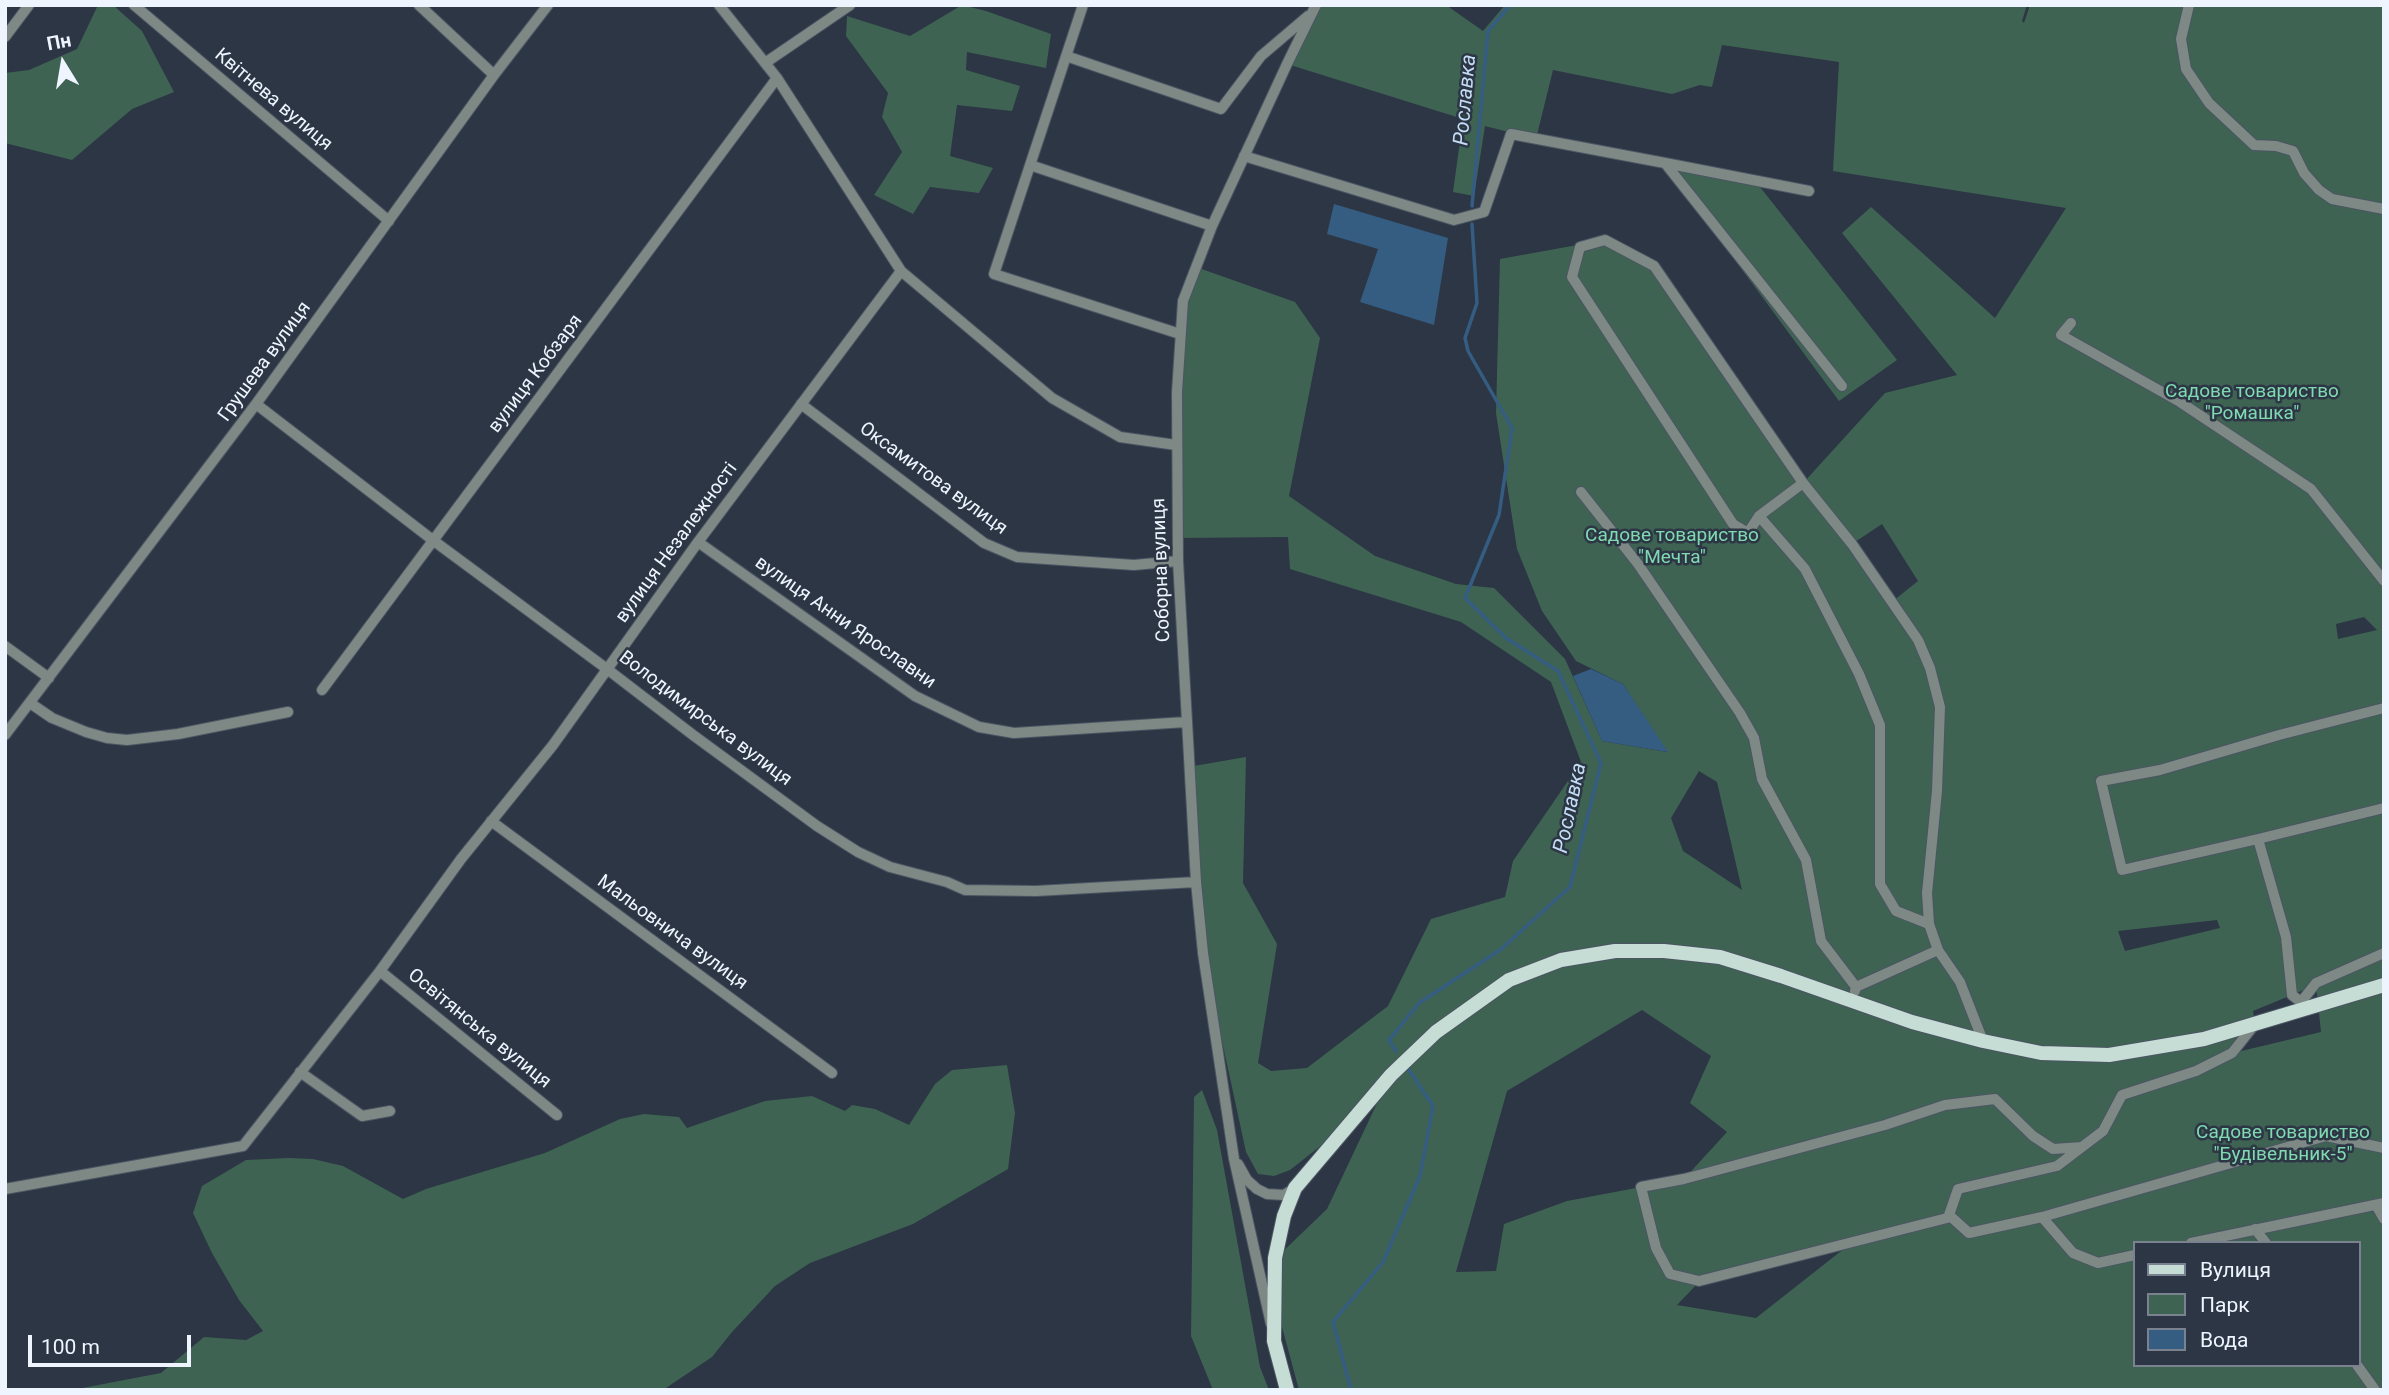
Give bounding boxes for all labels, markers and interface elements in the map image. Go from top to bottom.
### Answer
north arrow [28,28,98,98]
text: Пн [45,28,73,55]
street label: Квітнева вулиця [209,44,337,156]
water label: Рославка [1449,53,1483,147]
street label: Грушева вулиця [214,298,316,426]
street label: вулиця Кобзаря [484,310,588,438]
park label: Садове товариство "Ромашка" [2165,381,2339,425]
street label: Оксамитова вулиця [855,418,1011,540]
street label: вулиця Незалежності [611,458,743,628]
street label: Соборна вулиця [1148,497,1176,643]
park label: Садове товариство "Мечта" [1585,525,1759,569]
street label: вулиця Анни Ярославни [750,552,940,694]
street label: Володимирська вулиця [614,647,796,791]
water label: Рославка [1549,761,1593,855]
street label: Мальовнича вулиця [592,871,752,995]
street label: Освітянська вулиця [403,964,555,1094]
park label: Садове товариство "Будівельник-5" [2196,1122,2370,1166]
legend [2134,1241,2361,1367]
text: Вулиця [2200,1258,2271,1282]
text: Парк [2200,1293,2250,1317]
scale bar [32,1322,194,1366]
text: Вода [2200,1328,2248,1352]
text: 100 m [41,1335,100,1359]

